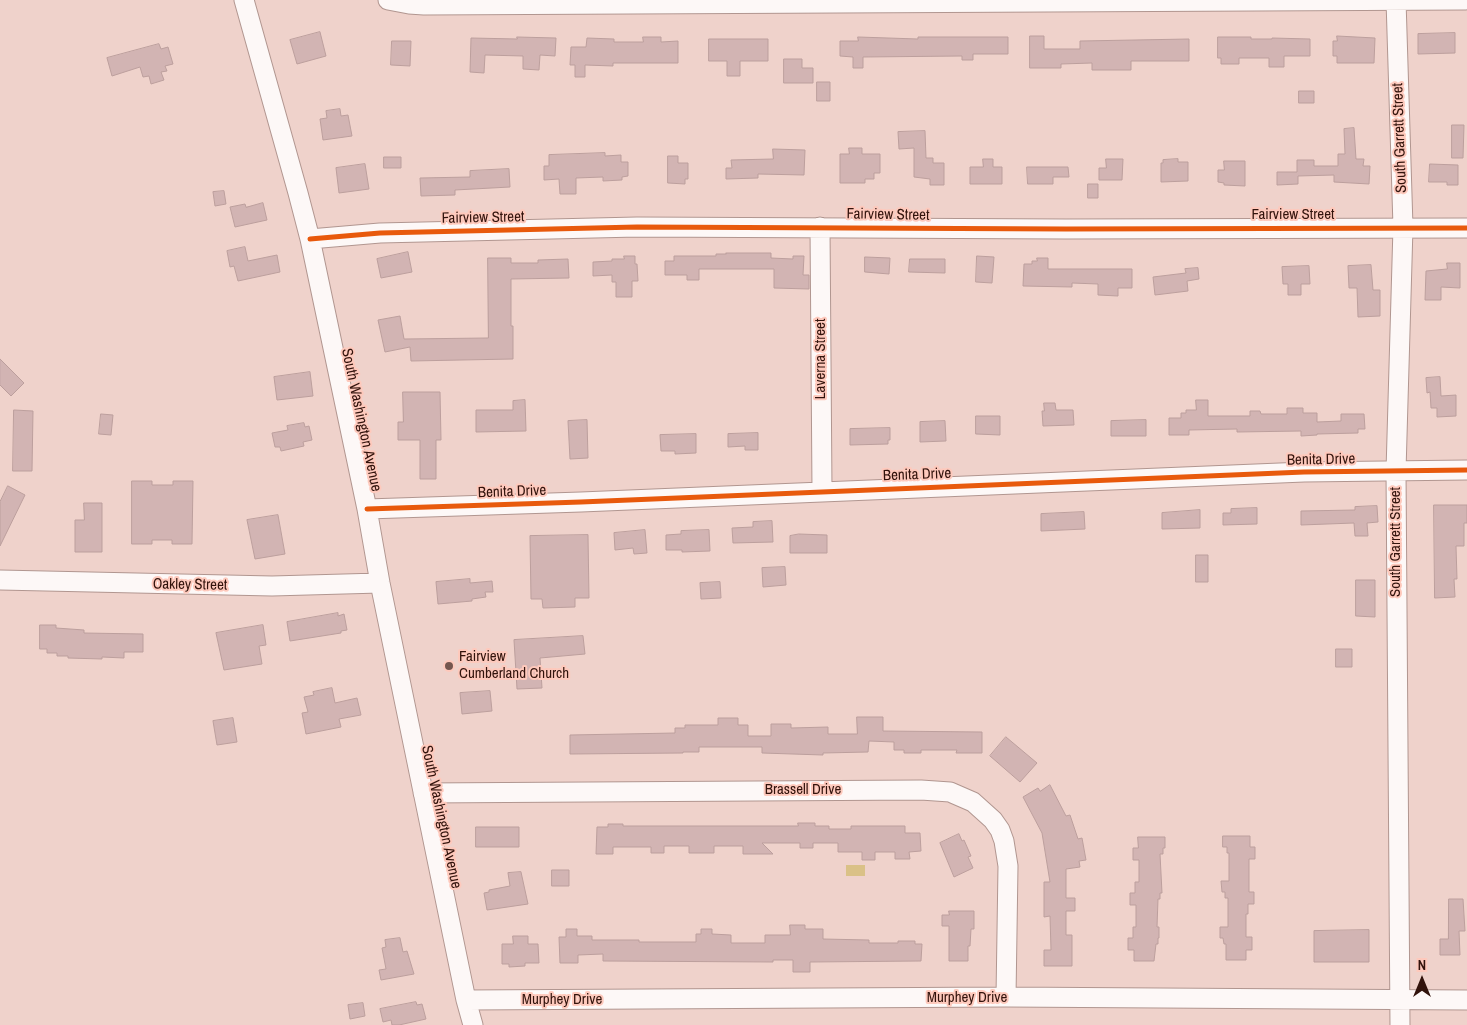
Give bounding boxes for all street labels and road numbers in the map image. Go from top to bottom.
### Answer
street label: South Garrett Street [1389,83,1411,193]
street label: Fairview Street [846,205,930,225]
street label: Fairview Street [1252,206,1334,224]
street label: Fairview Street [441,208,525,228]
street label: Laverna Street [812,319,830,399]
street label: South Washington Avenue [337,347,385,493]
street label: Benita Drive [1287,450,1355,470]
street label: Benita Drive [883,465,951,485]
street label: Benita Drive [478,482,546,502]
street label: South Garrett Street [1387,487,1405,597]
street label: Oakley Street [153,575,227,595]
street label: South Washington Avenue [417,744,465,890]
street label: Brassell Drive [765,781,841,799]
street label: Murphey Drive [927,989,1007,1007]
street label: Murphey Drive [522,991,602,1009]

